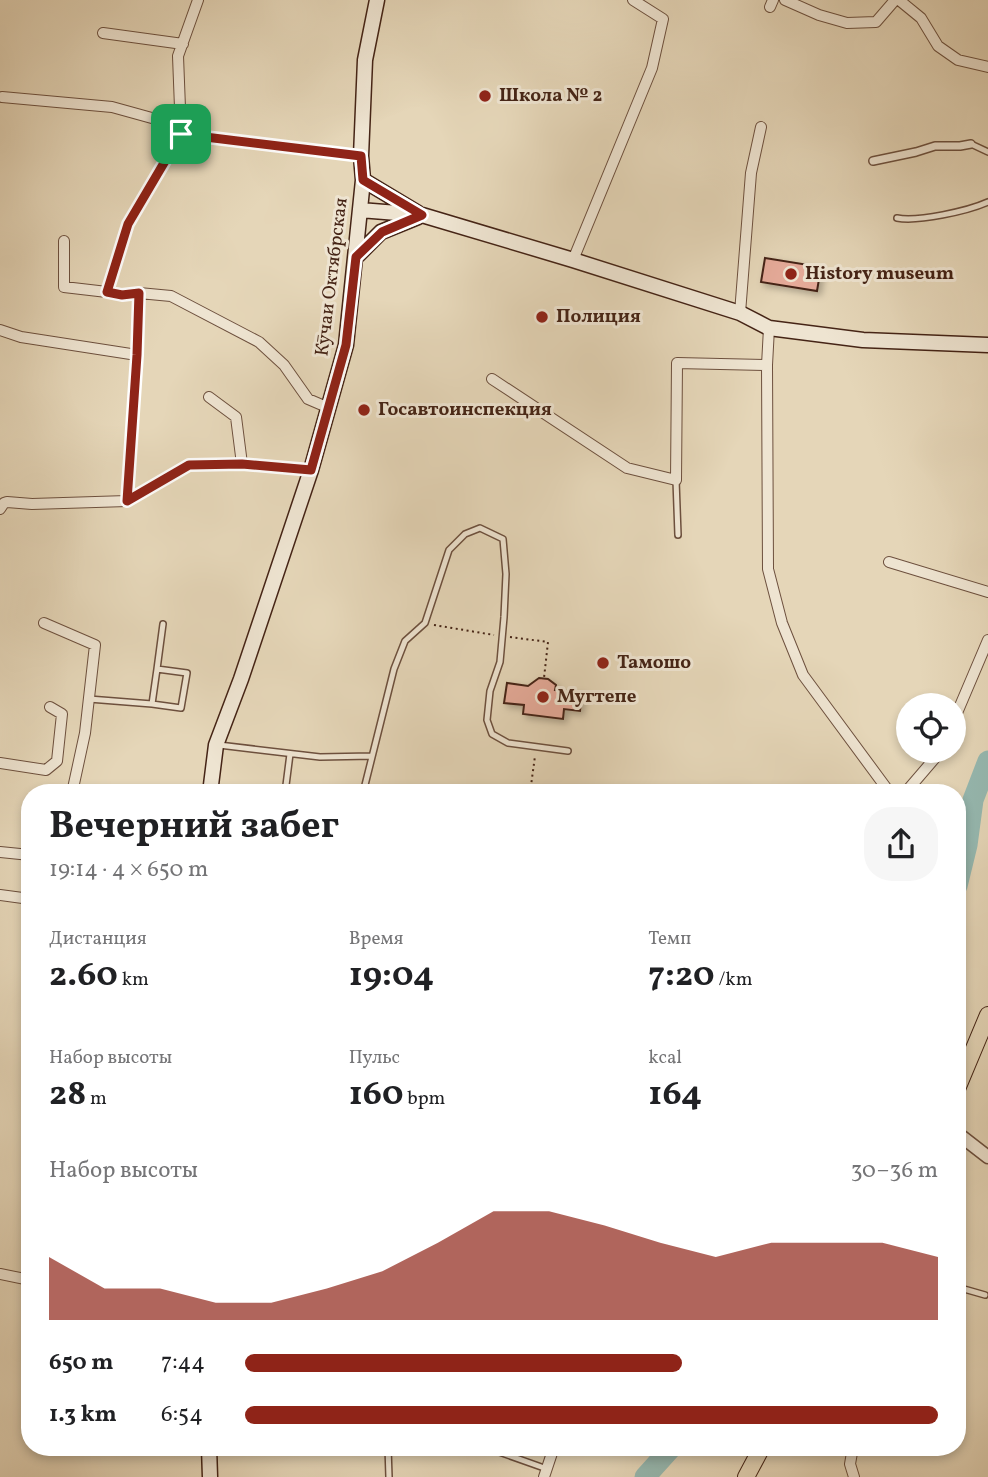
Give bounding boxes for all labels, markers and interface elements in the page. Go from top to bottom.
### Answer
place label: Школа № 2 [499,83,602,109]
marker: Школа № 2 [477,88,493,104]
pin [151,104,211,164]
icon: arrive [162,115,200,153]
street label: Кӯчаи Октябрская [309,196,355,358]
place label: History museum [805,261,954,287]
marker: History museum [783,266,799,282]
place label: Полиция [556,304,641,330]
marker: Полиция [534,309,550,325]
place label: Госавтоинспекция [378,397,552,423]
marker: Госавтоинспекция [356,402,372,418]
place label: Тамошо [617,650,691,676]
marker: Тамошо [595,655,611,671]
place label: Мугтепе [557,684,637,710]
marker: Мугтепе [535,689,551,705]
map controls [896,693,966,763]
button: locate [896,693,966,763]
text: Вечерний забег [49,801,339,854]
button: share [864,807,938,881]
text: 19:14 · 4 × 650 m [49,854,208,886]
text: Дистанция [49,926,147,952]
text: Время [349,926,403,952]
text: Темп [648,926,691,952]
text: 2.60 [49,952,118,1000]
text: 19:04 [349,952,434,1000]
text: 7:20 [648,952,715,1000]
text: km [118,967,149,993]
text: /km [715,967,753,993]
text: Набор высоты [49,1045,172,1071]
text: Пульс [349,1045,400,1071]
text: kcal [648,1045,682,1071]
text: 28 [49,1071,86,1119]
text: 160 [349,1071,404,1119]
text: 164 [648,1071,702,1119]
text: m [86,1086,107,1112]
text: bpm [404,1086,445,1112]
text: Набор высоты [49,1155,198,1187]
text: 30–36 m [851,1155,938,1187]
text: 650 m [49,1347,113,1379]
text: 7:44 [161,1347,205,1379]
text: 1.3 km [49,1399,117,1431]
text: 6:54 [161,1399,203,1431]

